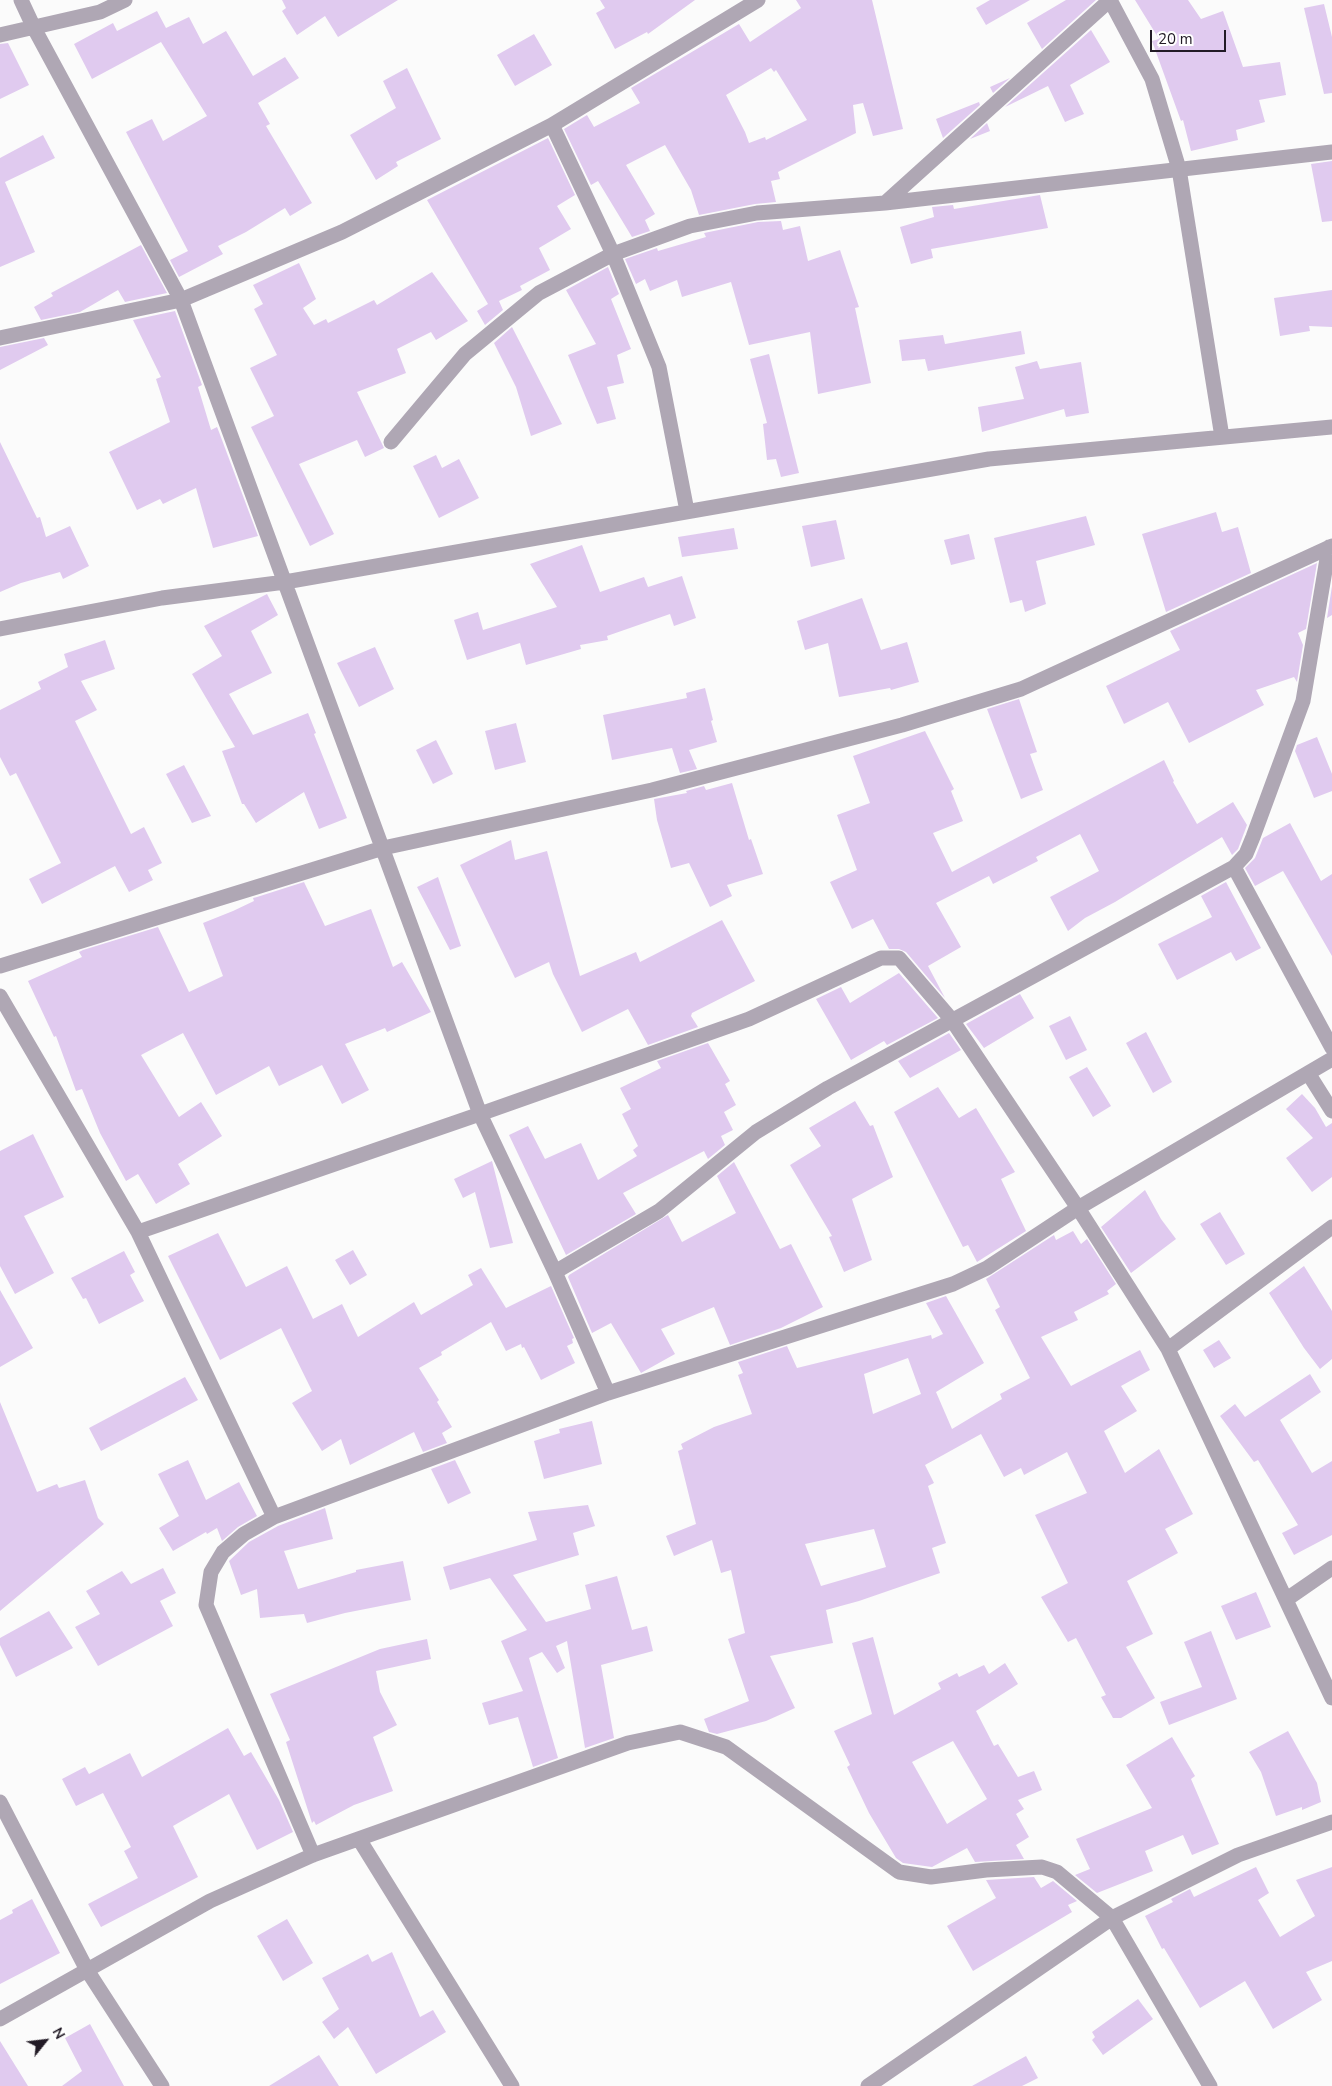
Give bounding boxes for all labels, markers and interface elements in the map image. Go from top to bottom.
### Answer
scale bar [1152,20,1228,52]
text: 20 m [1158,29,1193,49]
north arrow [20,2016,70,2066]
text: N [48,2024,69,2043]

